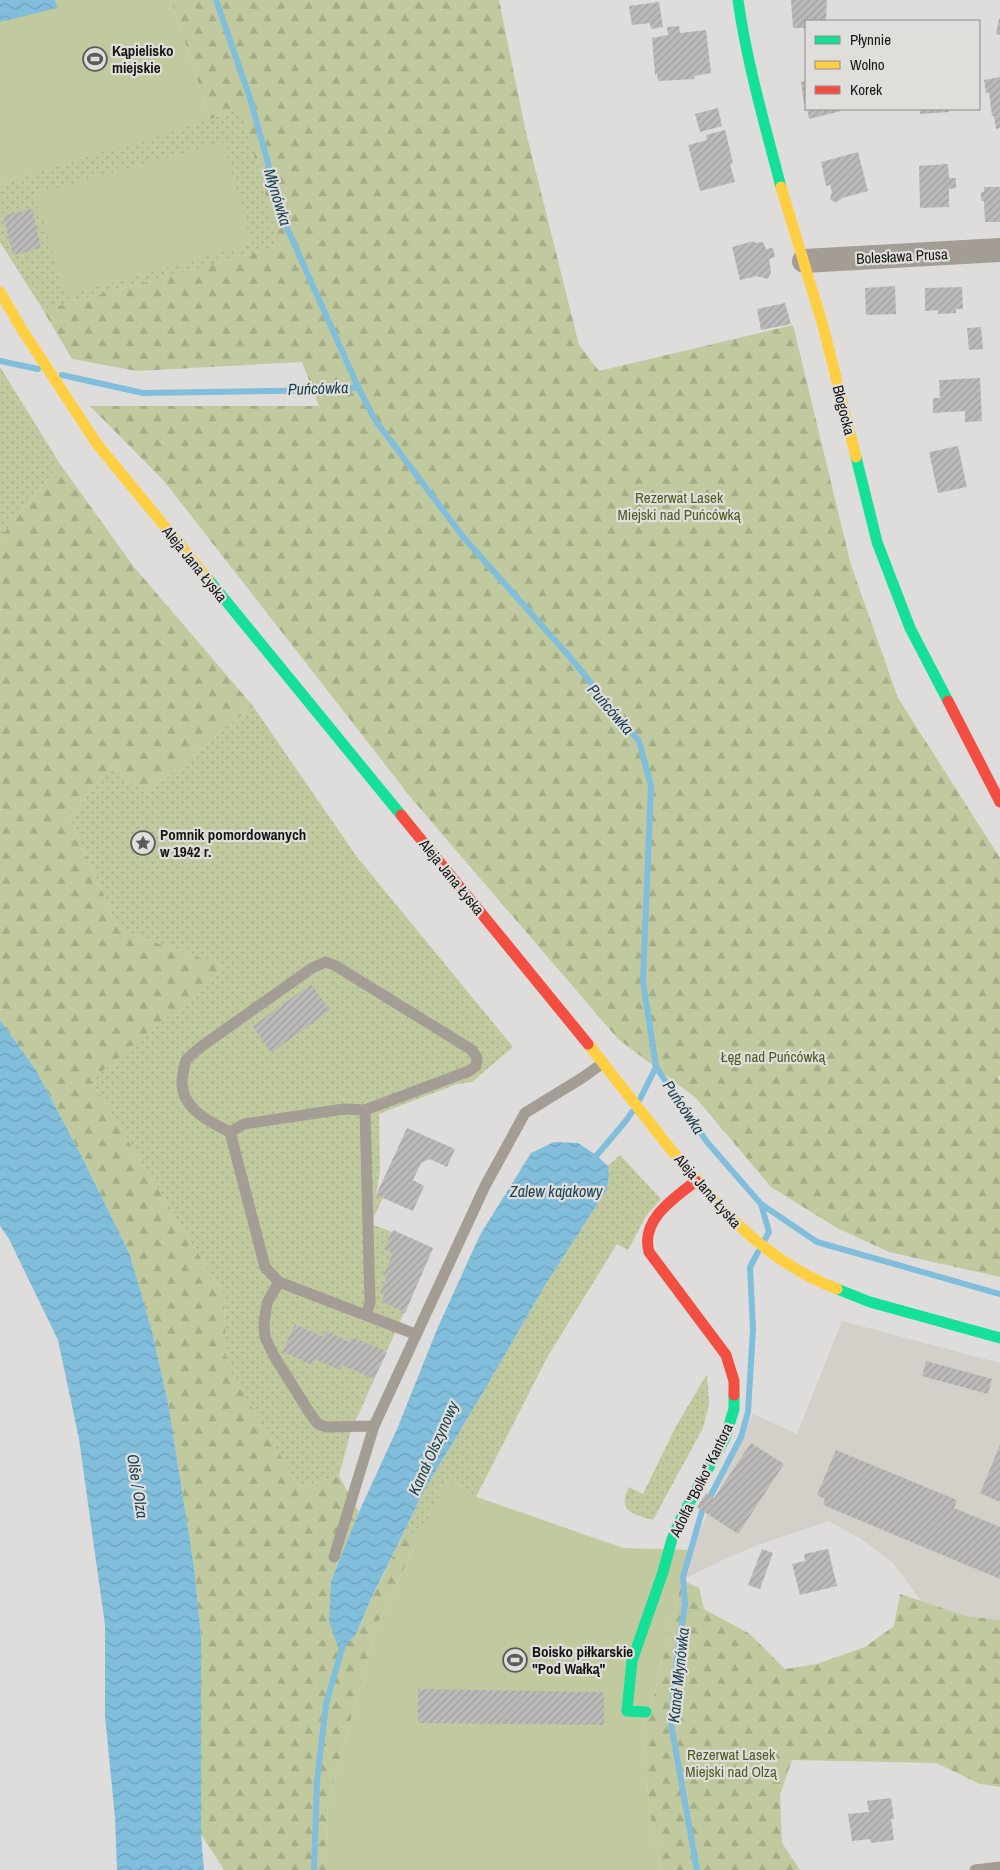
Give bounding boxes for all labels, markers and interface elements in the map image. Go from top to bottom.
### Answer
legend [805,20,980,110]
text: Płynnie [850,29,891,50]
place label: Kąpielisko miejskie [112,40,174,78]
sports icon: Kąpielisko miejskie [82,46,108,72]
text: Wolno [850,54,885,75]
text: Korek [850,79,883,100]
water label: Młynówka [259,166,297,228]
street label: Bolesława Prusa [856,243,948,269]
water label: Puńcówka [287,376,349,400]
street label: Błogocka [828,383,860,437]
park label: Rezerwat Lasek Miejski nad Puńcówką [617,487,742,525]
street label: Aleja Jana Łyska [157,521,232,607]
water label: Puńcówka [583,679,639,739]
place label: Pomnik pomordowanych w 1942 r. [160,824,306,862]
place icon: Pomnik pomordowanych w 1942 r. [130,830,156,856]
street label: Aleja Jana Łyska [414,834,489,920]
park label: Łęg nad Puńcówką [721,1046,826,1067]
water label: Puńcówka [658,1076,710,1138]
street label: Aleja Jana Łyska [669,1148,746,1233]
water label: Zalew kajakowy [509,1180,604,1202]
water label: Kanał Olszynowy [402,1396,464,1498]
street label: Adolfa "Bolko" Kantora [664,1419,738,1541]
water label: Olše / Olza [122,1452,154,1520]
water label: Kanał Młynówka [662,1626,694,1724]
place label: Boisko piłkarskie "Pod Wałką" [532,1641,633,1679]
sports icon: Boisko piłkarskie "Pod Wałką" [502,1647,528,1673]
park label: Rezerwat Lasek Miejski nad Olzą [685,1744,778,1782]

